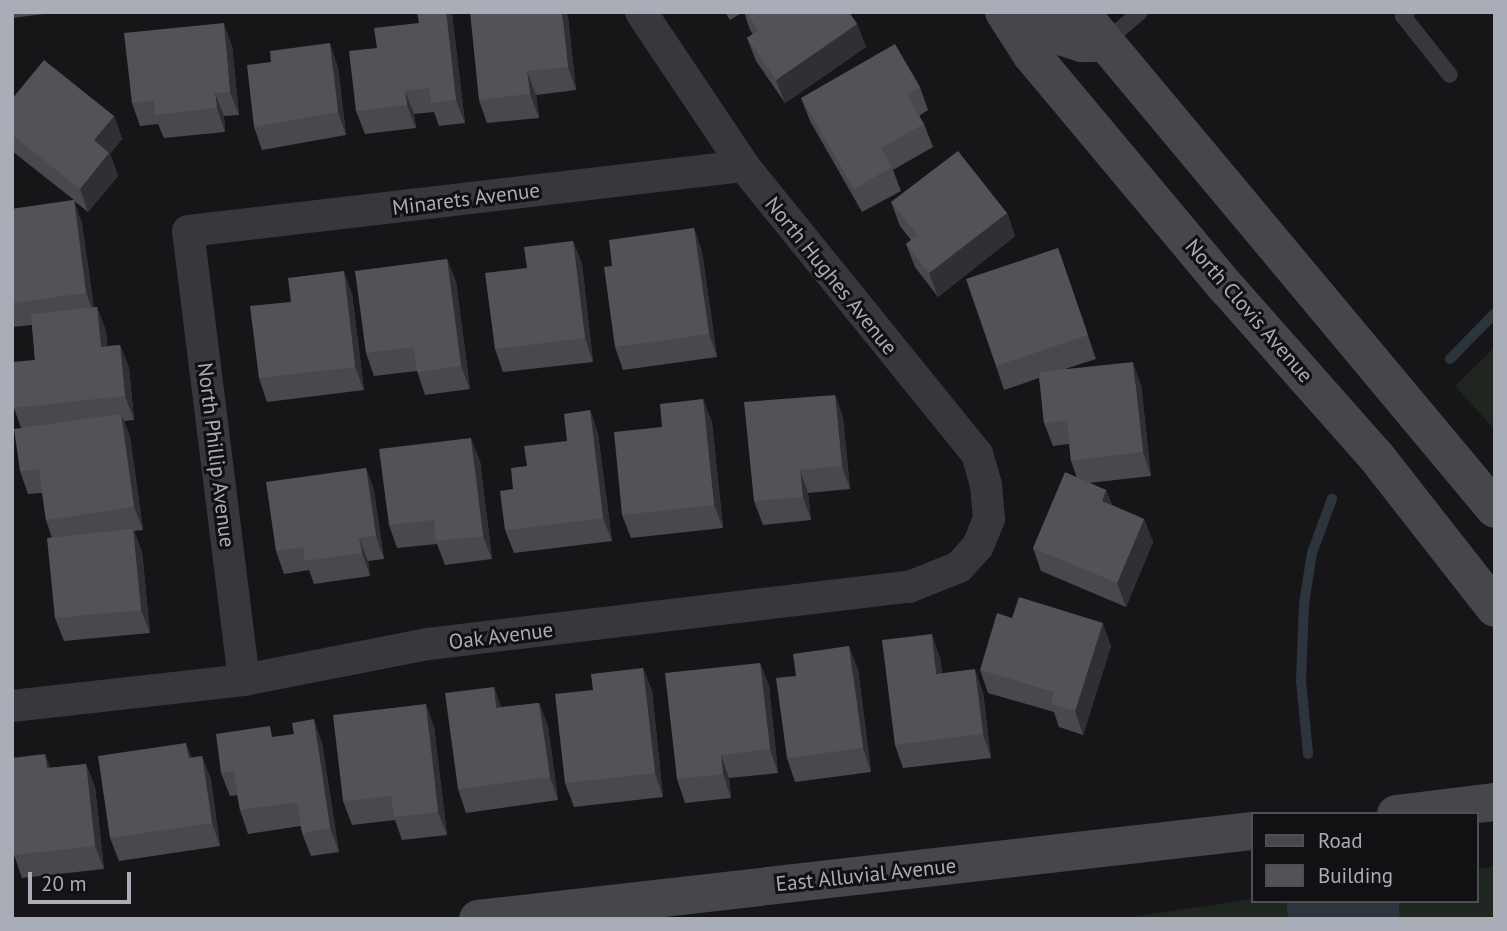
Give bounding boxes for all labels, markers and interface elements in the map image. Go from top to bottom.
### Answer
street label: Minarets Avenue [390,177,542,221]
street label: North Hughes Avenue [759,192,903,360]
street label: North Clovis Avenue [1180,234,1318,388]
street label: North Phillip Avenue [192,361,240,549]
street label: Oak Avenue [447,617,555,655]
legend [1252,812,1479,903]
text: Road [1318,827,1362,854]
street label: East Alluvial Avenue [774,853,958,897]
scale bar [32,858,135,902]
text: Building [1318,862,1393,889]
text: 20 m [41,870,87,897]

